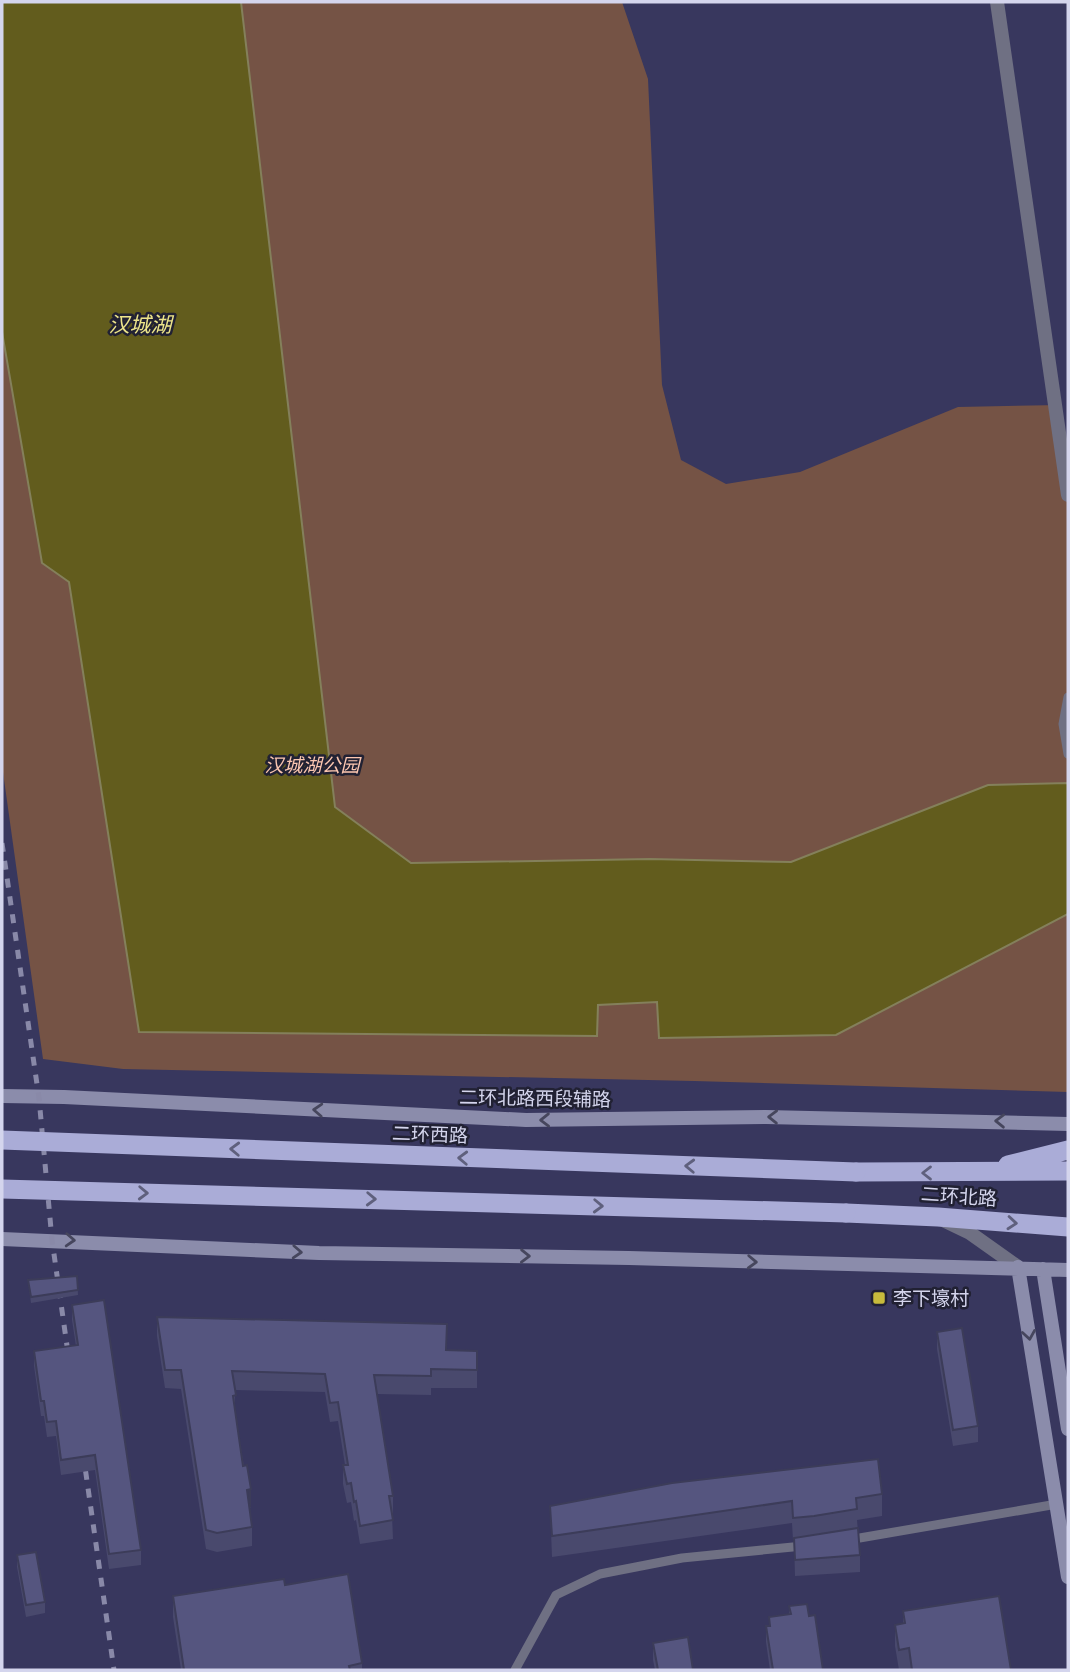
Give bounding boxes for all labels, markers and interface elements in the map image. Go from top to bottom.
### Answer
water label: 汉城湖 [109,310,174,338]
park label: 汉城湖公园 [264,753,362,777]
street label: 二环北路西段辅路 [459,1085,611,1111]
one-way arrow [312,1102,323,1117]
one-way arrow [767,1109,777,1125]
one-way arrow [539,1112,550,1128]
one-way arrow [994,1114,1005,1129]
street label: 二环西路 [392,1121,468,1147]
one-way arrow [229,1142,240,1157]
one-way arrow [457,1150,468,1165]
one-way arrow [684,1159,695,1174]
one-way arrow [921,1165,931,1181]
street label: 二环北路 [920,1181,998,1211]
one-way arrow [138,1185,149,1200]
one-way arrow [366,1192,377,1207]
one-way arrow [593,1198,604,1213]
one-way arrow [1006,1215,1017,1230]
one-way arrow [65,1233,76,1248]
one-way arrow [292,1244,303,1259]
one-way arrow [520,1248,530,1264]
one-way arrow [747,1254,758,1269]
place label: 李下壕村 [893,1286,969,1310]
marker: 李下壕村 [871,1290,887,1306]
one-way arrow [1021,1329,1036,1341]

